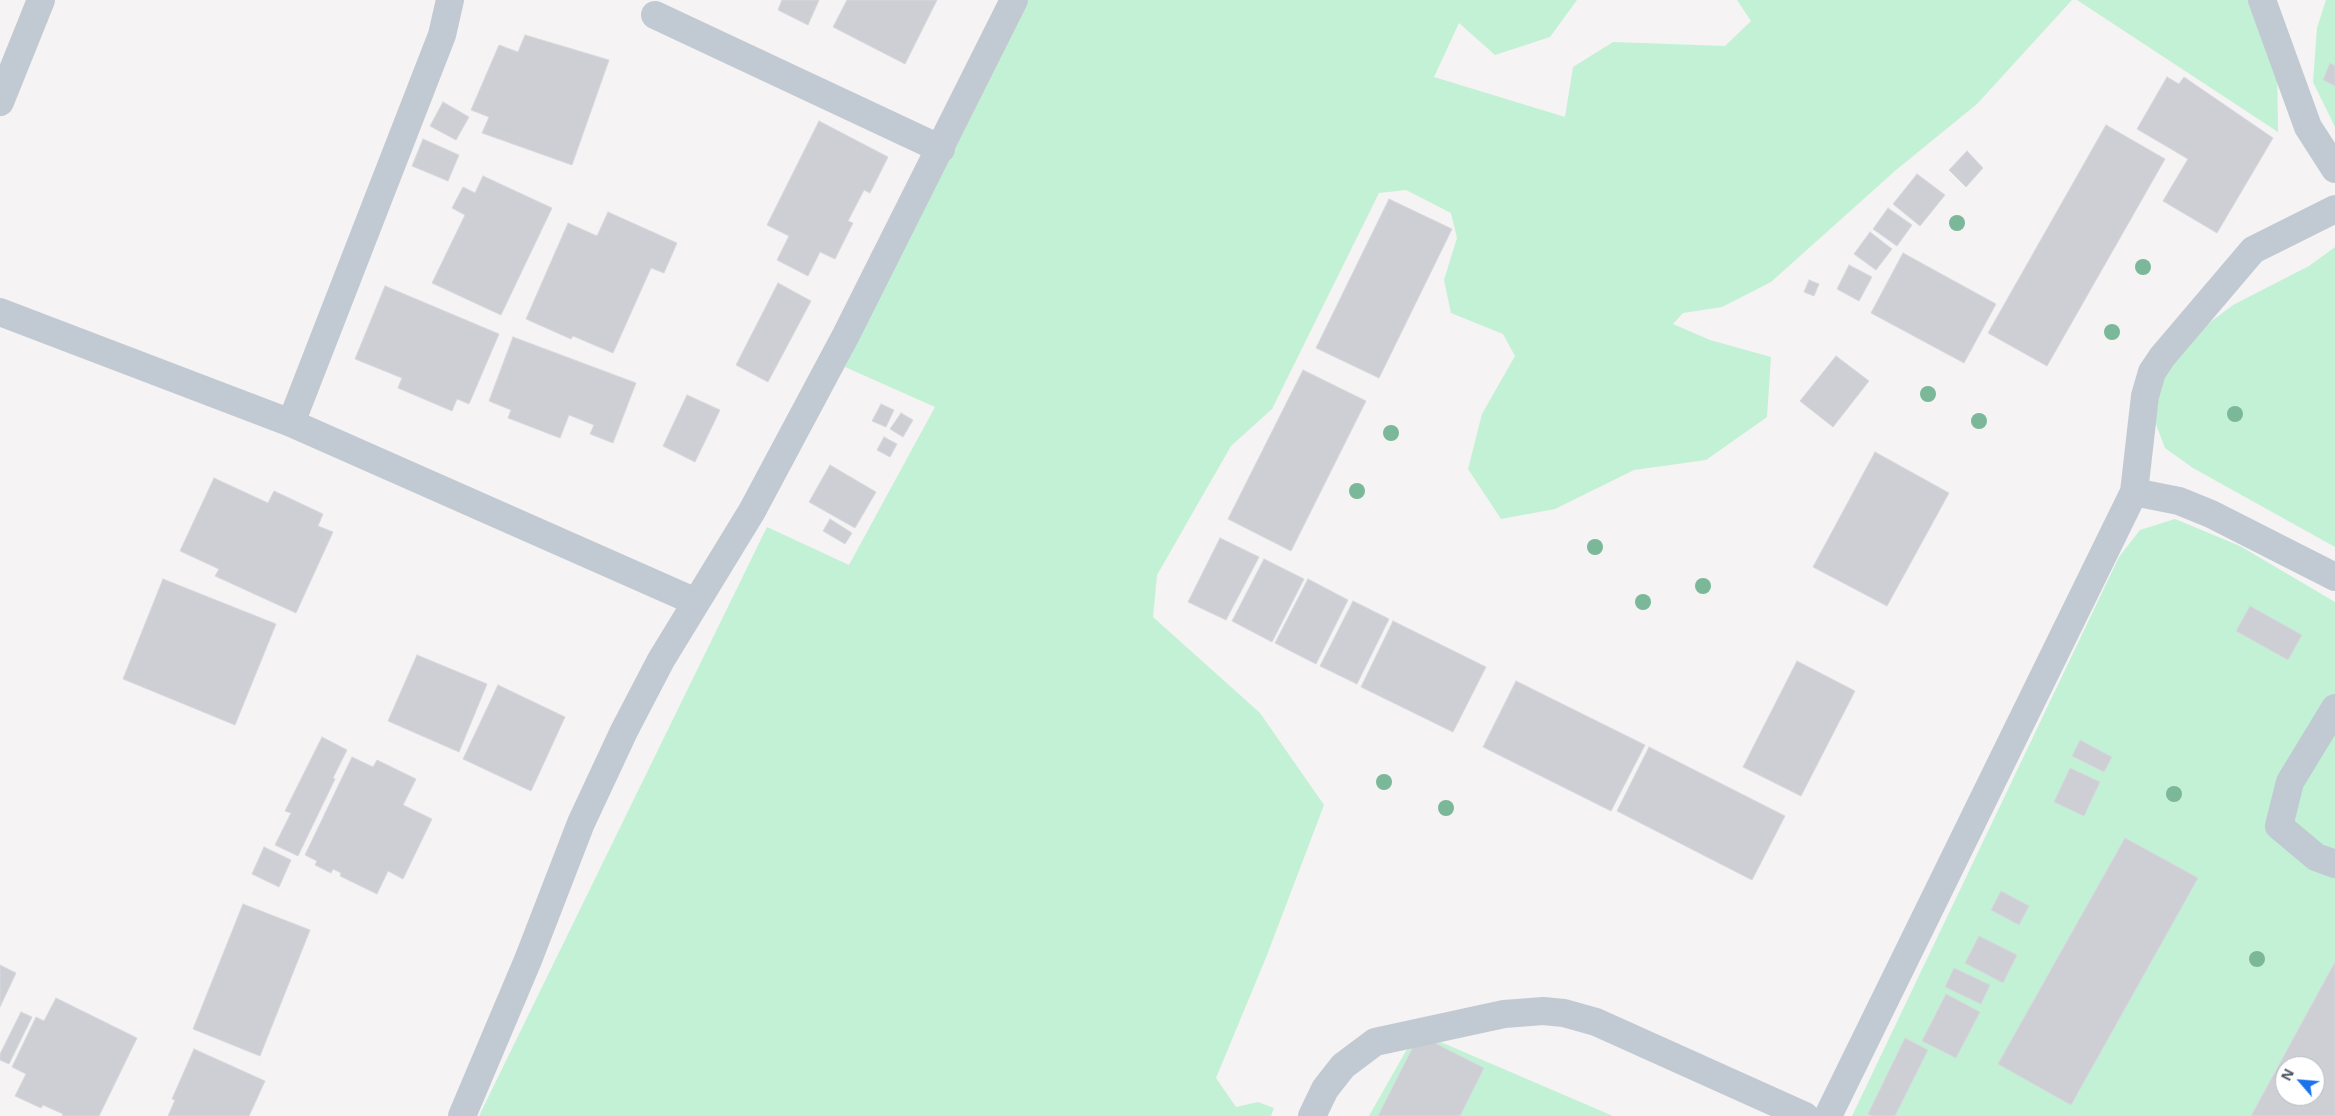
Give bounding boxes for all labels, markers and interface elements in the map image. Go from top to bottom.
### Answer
north arrow [2275,1056,2325,1106]
text: N [2276,1065,2298,1084]

